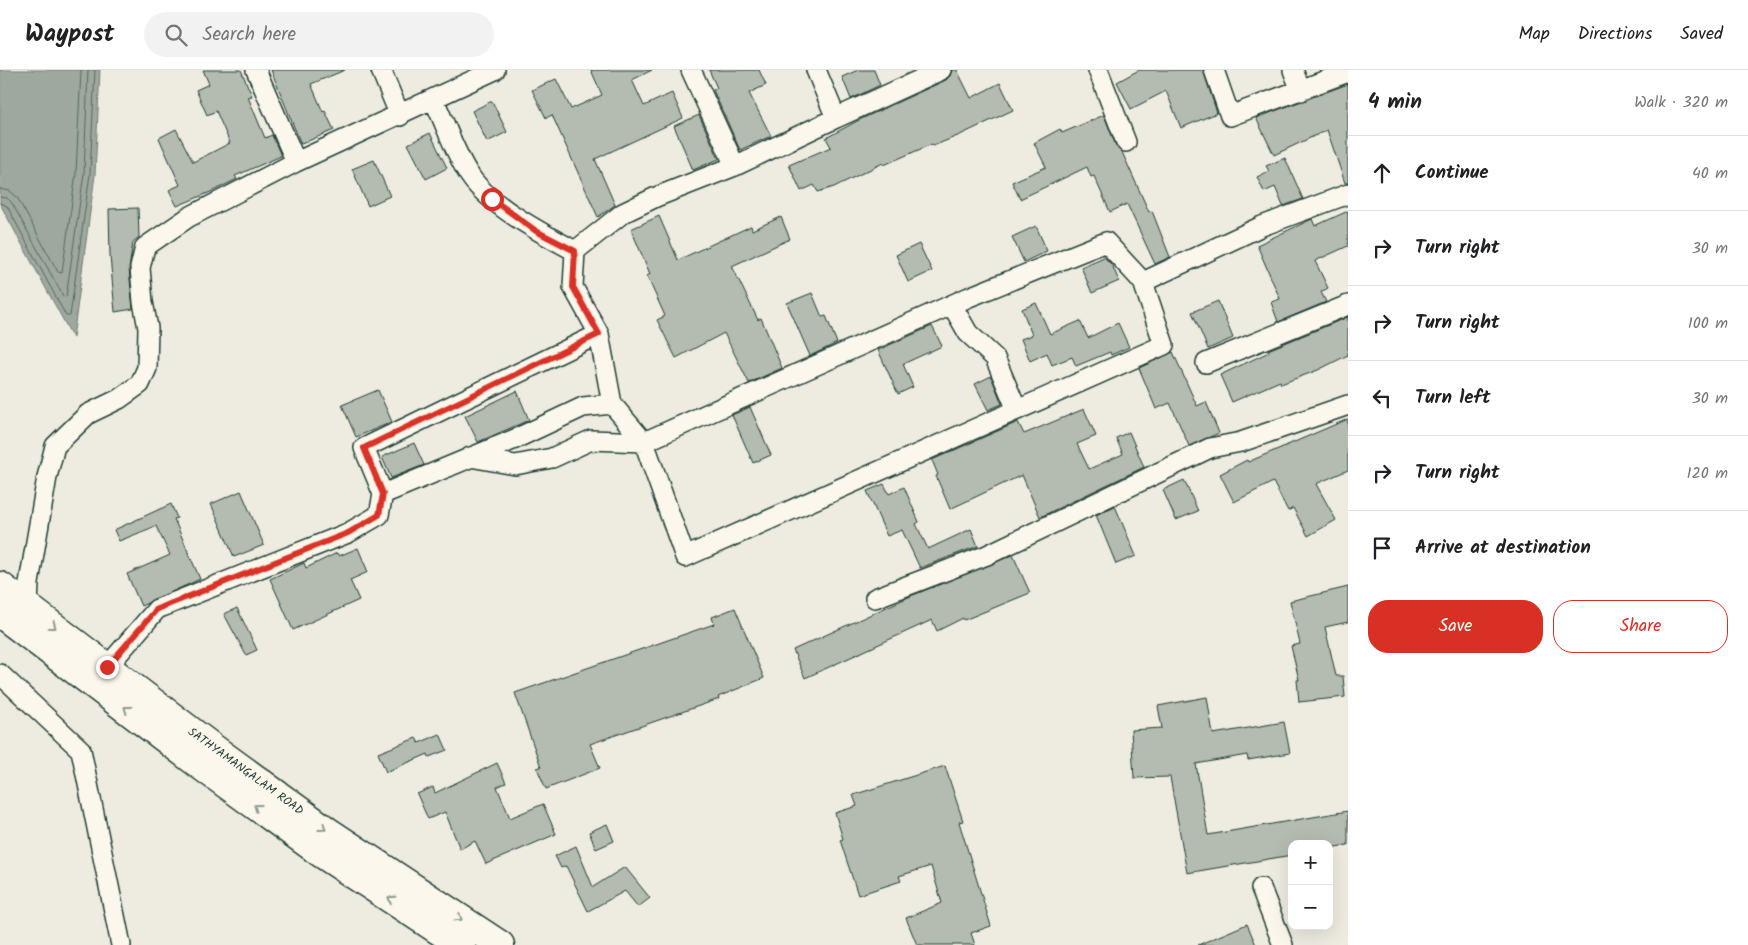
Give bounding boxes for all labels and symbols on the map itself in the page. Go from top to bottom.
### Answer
route start [481,188,504,211]
one-way arrow [47,620,57,629]
route end [96,656,119,679]
one-way arrow [124,707,133,715]
street label: SATHYAMANGALAM ROAD [184,723,308,820]
one-way arrow [253,804,263,813]
one-way arrow [317,822,327,831]
one-way arrow [387,896,397,905]
one-way arrow [453,912,462,921]

